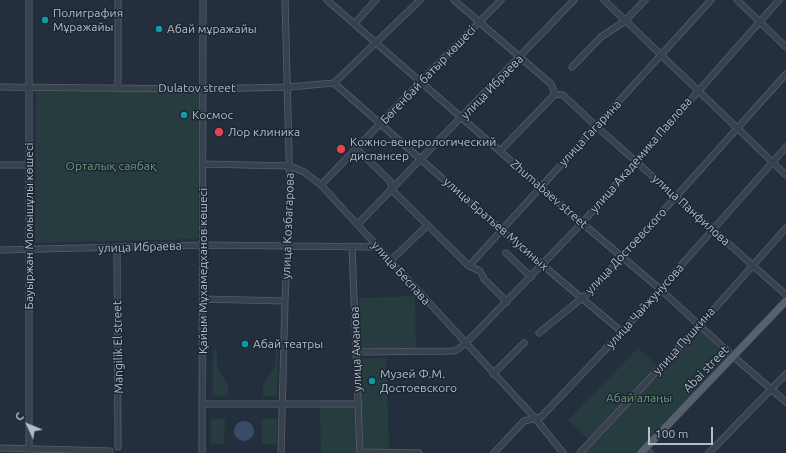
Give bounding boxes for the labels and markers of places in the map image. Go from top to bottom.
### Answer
place label: Полиграфия Мұражайы [53,6,123,34]
marker: Полиграфия Мұражайы [40,15,50,25]
place label: Абай мұражайы [167,22,257,36]
marker: Абай мұражайы [154,24,164,34]
place label: Космос [192,108,233,122]
marker: Космос [179,110,189,120]
place label: Лор клиника [228,125,300,139]
marker: Лор клиника [213,126,225,138]
place label: Кожно-венерологический диспансер [350,135,496,163]
marker: Кожно-венерологический диспансер [335,143,347,155]
place label: Абай театры [253,337,323,351]
marker: Абай театры [240,339,250,349]
place label: Музей Ф.М. Достоевского [380,367,457,395]
marker: Музей Ф.М. Достоевского [367,376,377,386]

